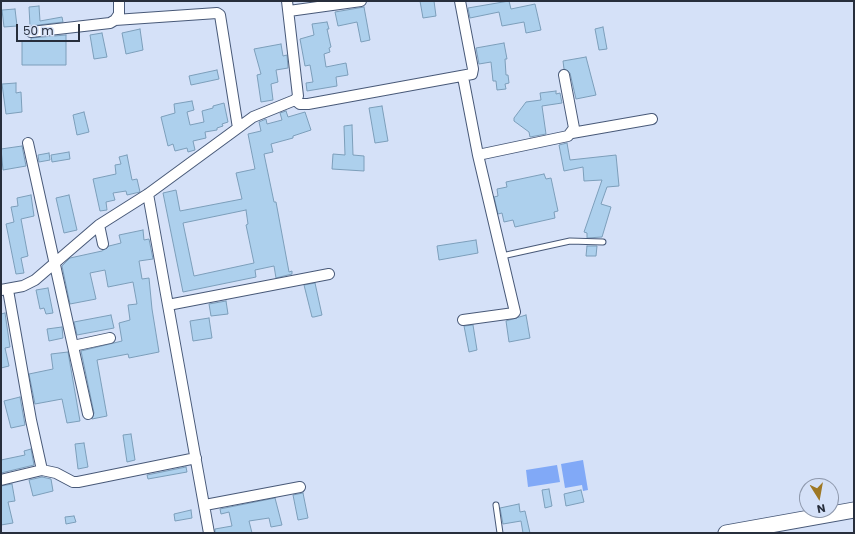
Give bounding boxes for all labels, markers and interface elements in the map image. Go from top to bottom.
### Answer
scale bar [18,16,82,42]
text: 50 m [23,22,54,39]
north arrow [799,478,839,518]
text: N [816,500,827,517]

